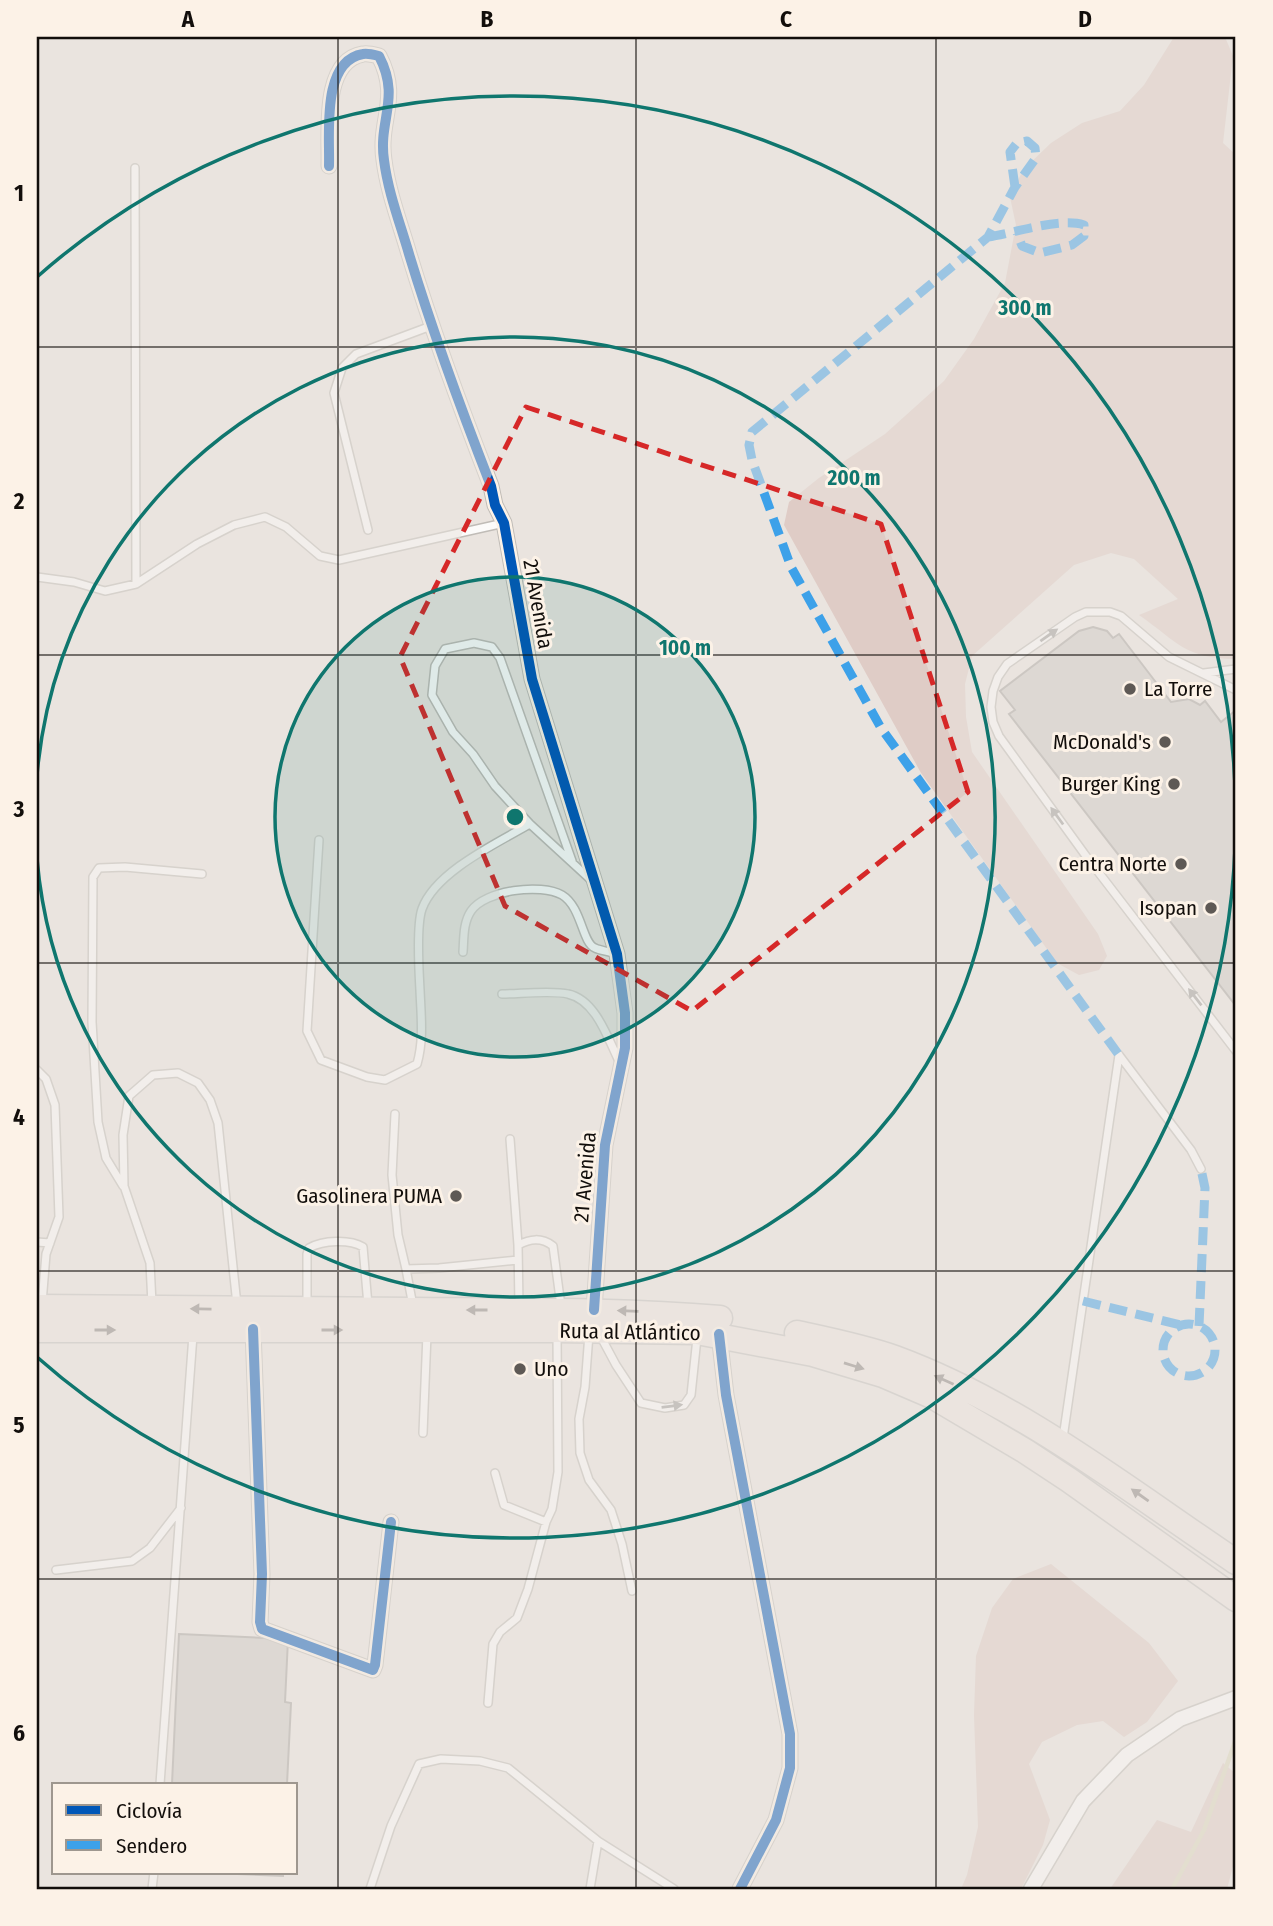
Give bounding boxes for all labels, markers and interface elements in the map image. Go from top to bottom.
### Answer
text: A [181,5,195,33]
text: B [481,5,494,33]
text: C [780,5,792,33]
text: D [1078,5,1092,33]
text: 1 [14,179,24,207]
text: 300 m [997,295,1052,321]
text: 200 m [826,465,881,491]
text: 2 [13,487,25,515]
street label: 21 Avenida [517,557,559,651]
one-way arrow [1040,629,1059,642]
text: 100 m [659,635,711,661]
place label: La Torre [1144,676,1212,702]
marker: La Torre [1122,681,1138,697]
place label: McDonald's [1053,729,1151,755]
marker: McDonald's [1157,734,1173,750]
place label: Burger King [1061,771,1160,797]
marker: Burger King [1166,776,1182,792]
text: 3 [13,795,25,823]
centre of rings [503,805,527,829]
one-way arrow [1050,807,1064,825]
place label: Centra Norte [1058,851,1167,877]
marker: Centra Norte [1173,856,1189,872]
place label: Isopan [1139,895,1197,921]
marker: Isopan [1203,900,1219,916]
one-way arrow [1188,988,1202,1006]
text: 4 [13,1103,25,1131]
street label: 21 Avenida [568,1131,602,1223]
place label: Gasolinera PUMA [296,1183,442,1209]
marker: Gasolinera PUMA [448,1188,464,1204]
one-way arrow [189,1303,211,1315]
one-way arrow [466,1304,488,1316]
one-way arrow [617,1305,639,1316]
street label: Ruta al Atlántico [559,1318,701,1346]
one-way arrow [94,1324,116,1336]
one-way arrow [322,1324,344,1336]
place label: Uno [534,1356,568,1382]
marker: Uno [512,1361,528,1377]
one-way arrow [844,1362,865,1372]
one-way arrow [934,1374,954,1386]
one-way arrow [662,1400,684,1411]
text: 5 [13,1411,25,1439]
one-way arrow [1131,1488,1149,1502]
text: 6 [13,1719,25,1747]
legend [52,1783,298,1874]
text: Ciclovía [116,1798,182,1824]
text: Sendero [116,1833,187,1859]

